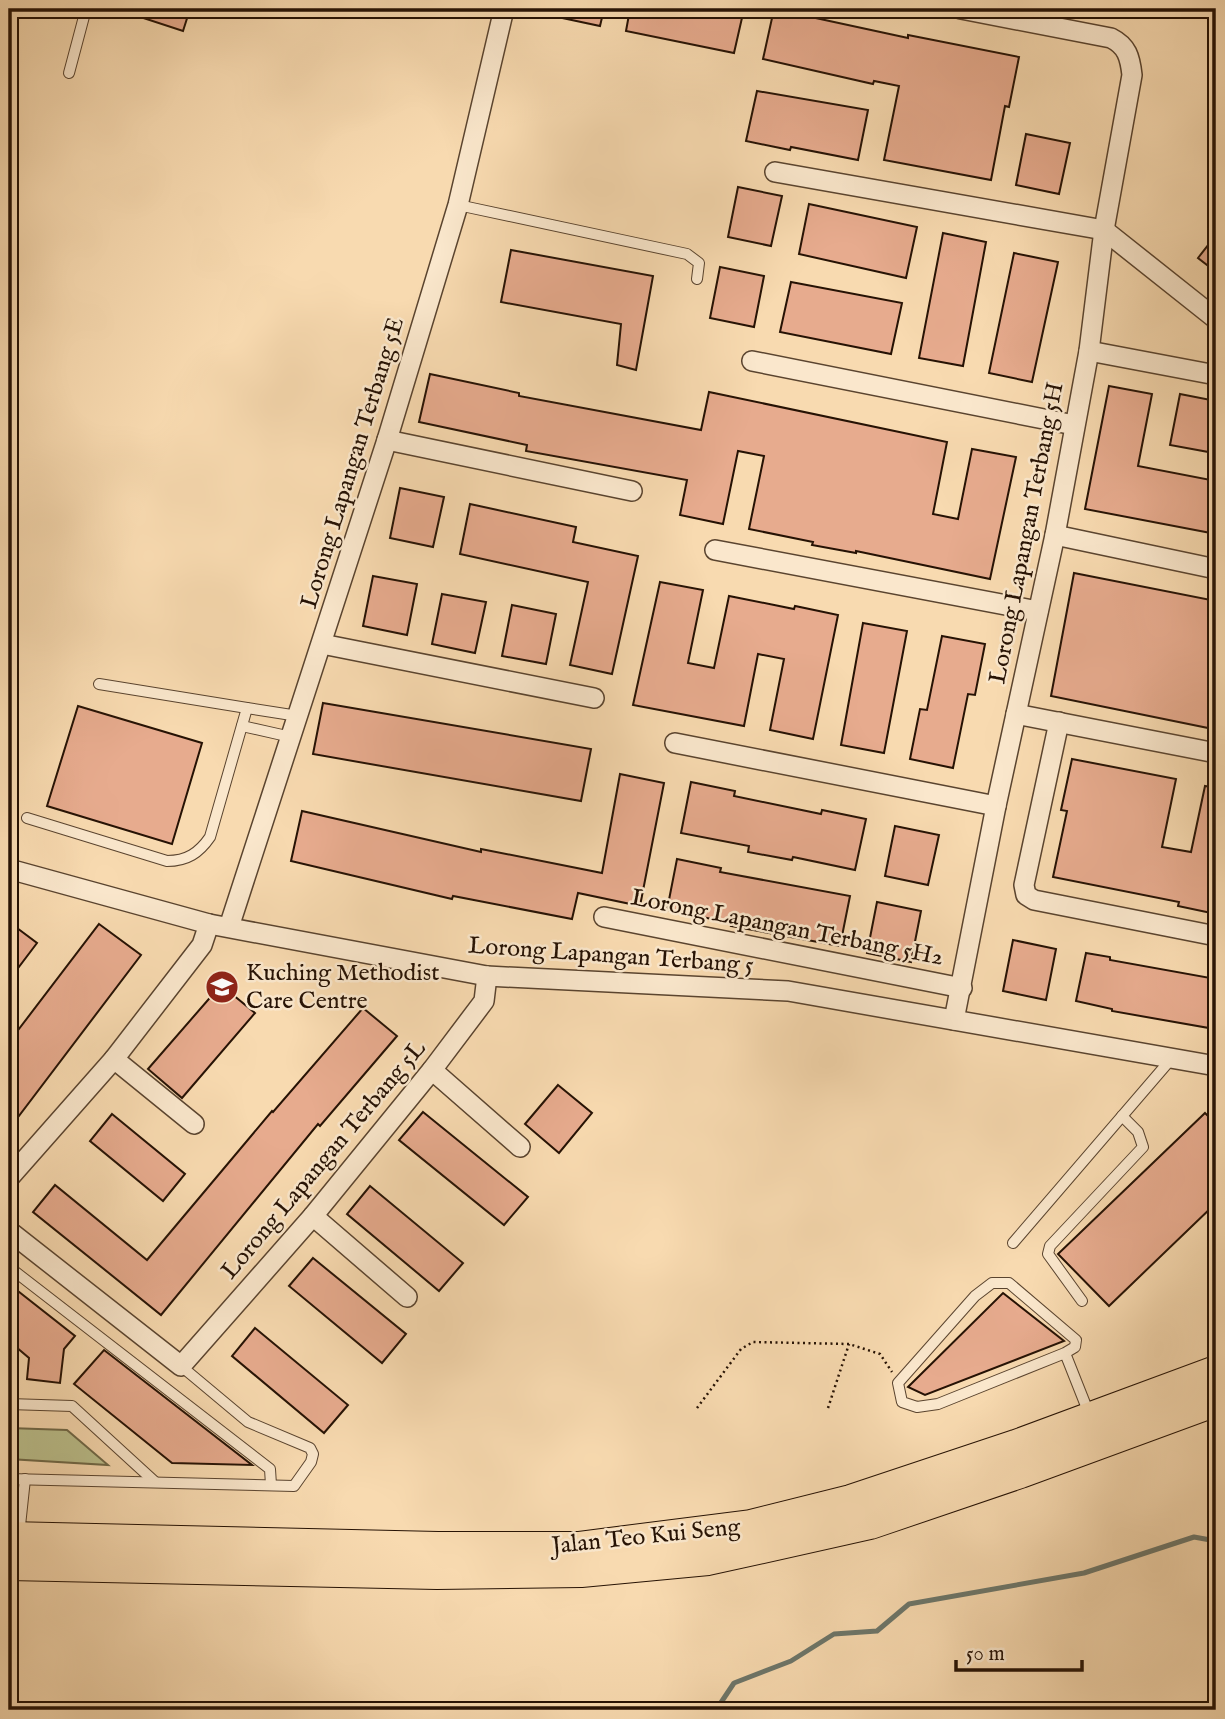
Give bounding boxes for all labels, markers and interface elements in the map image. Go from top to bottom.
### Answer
street label: Lorong Lapangan Terbang 5E [294,314,412,612]
street label: Lorong Lapangan Terbang 5H [983,380,1071,686]
street label: Lorong Lapangan Terbang 5H2 [628,882,946,974]
street label: Lorong Lapangan Terbang 5 [467,931,755,981]
place label: Kuching Methodist Care Centre [246,958,439,1017]
school or university icon: Kuching Methodist Care Centre [203,968,241,1006]
street label: Lorong Lapangan Terbang 5L [215,1033,434,1286]
street label: Jalan Teo Kui Seng [547,1512,743,1563]
scale bar [956,1628,1082,1672]
text: 50 m [966,1641,1005,1668]

